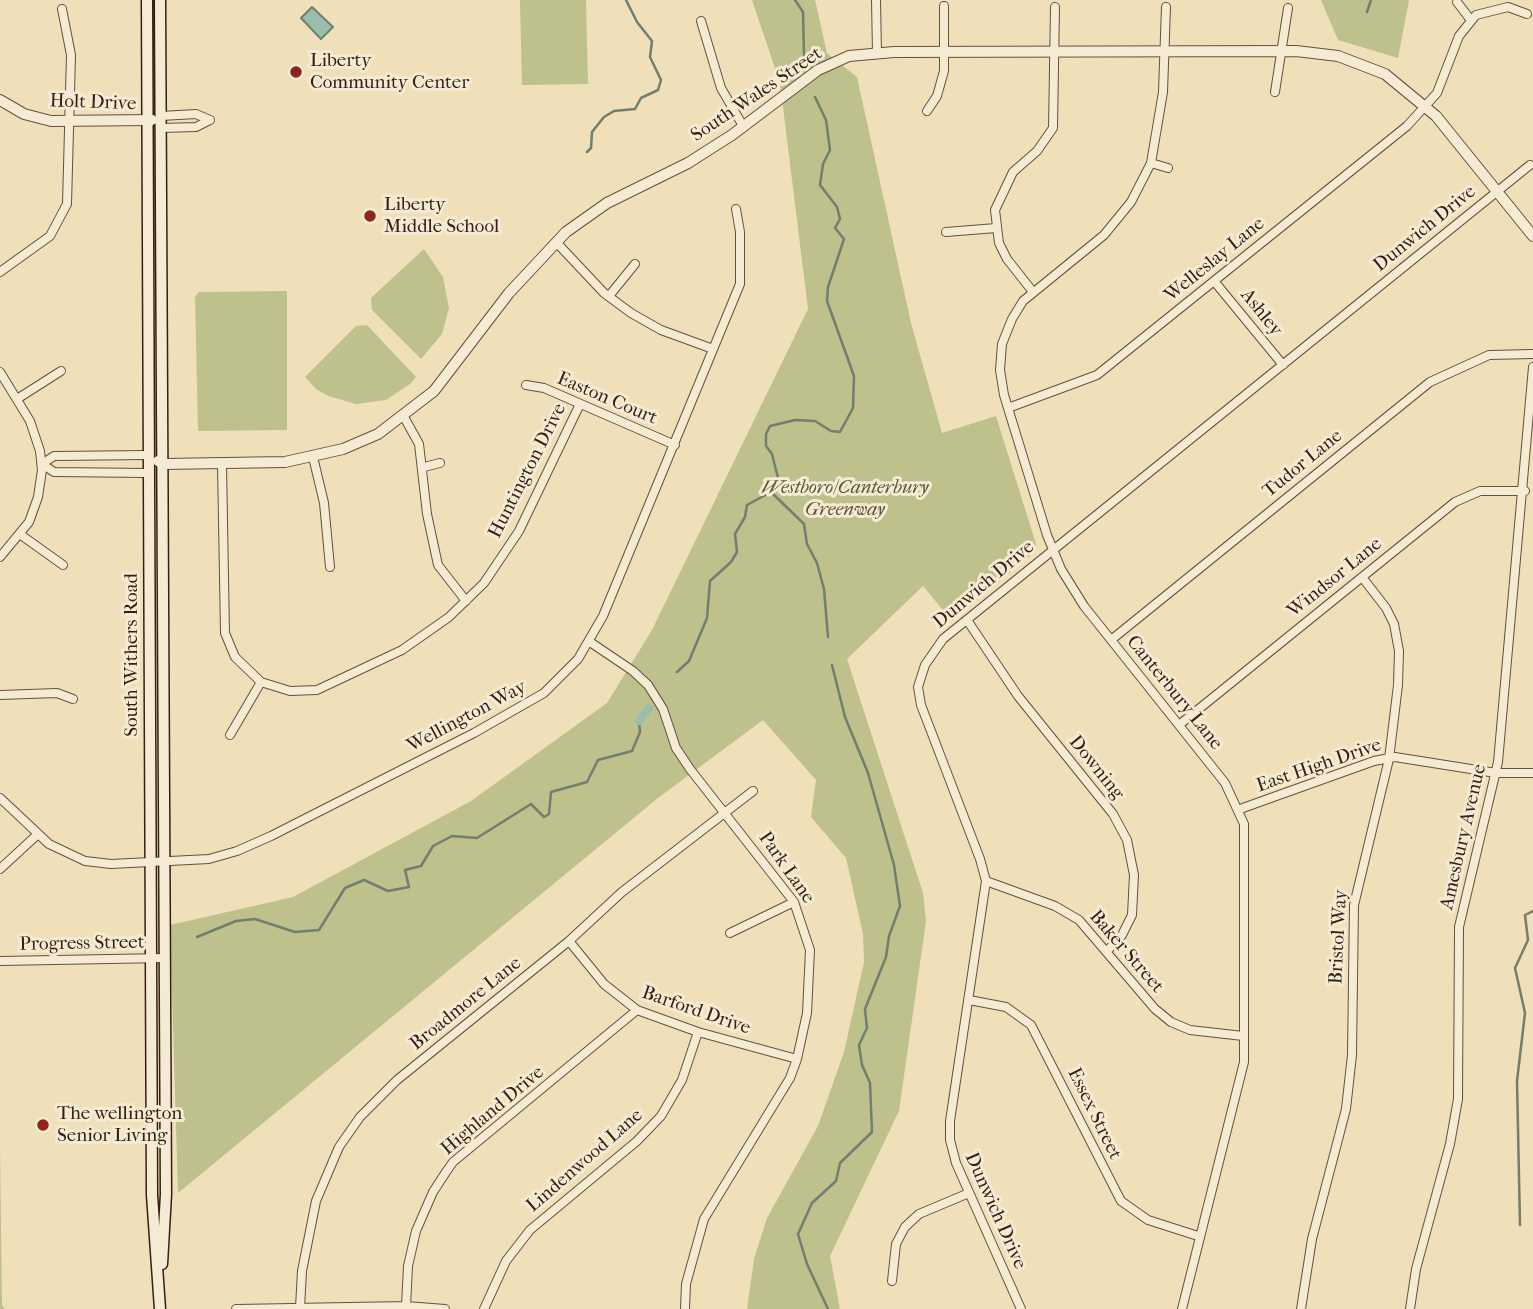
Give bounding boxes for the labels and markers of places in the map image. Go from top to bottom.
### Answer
place label: Liberty Community Center [310,50,469,94]
marker: Liberty Community Center [288,64,304,80]
place label: Liberty Middle School [384,194,499,238]
marker: Liberty Middle School [362,208,378,224]
place label: The wellington Senior Living [57,1103,182,1147]
marker: The wellington Senior Living [35,1117,51,1133]

